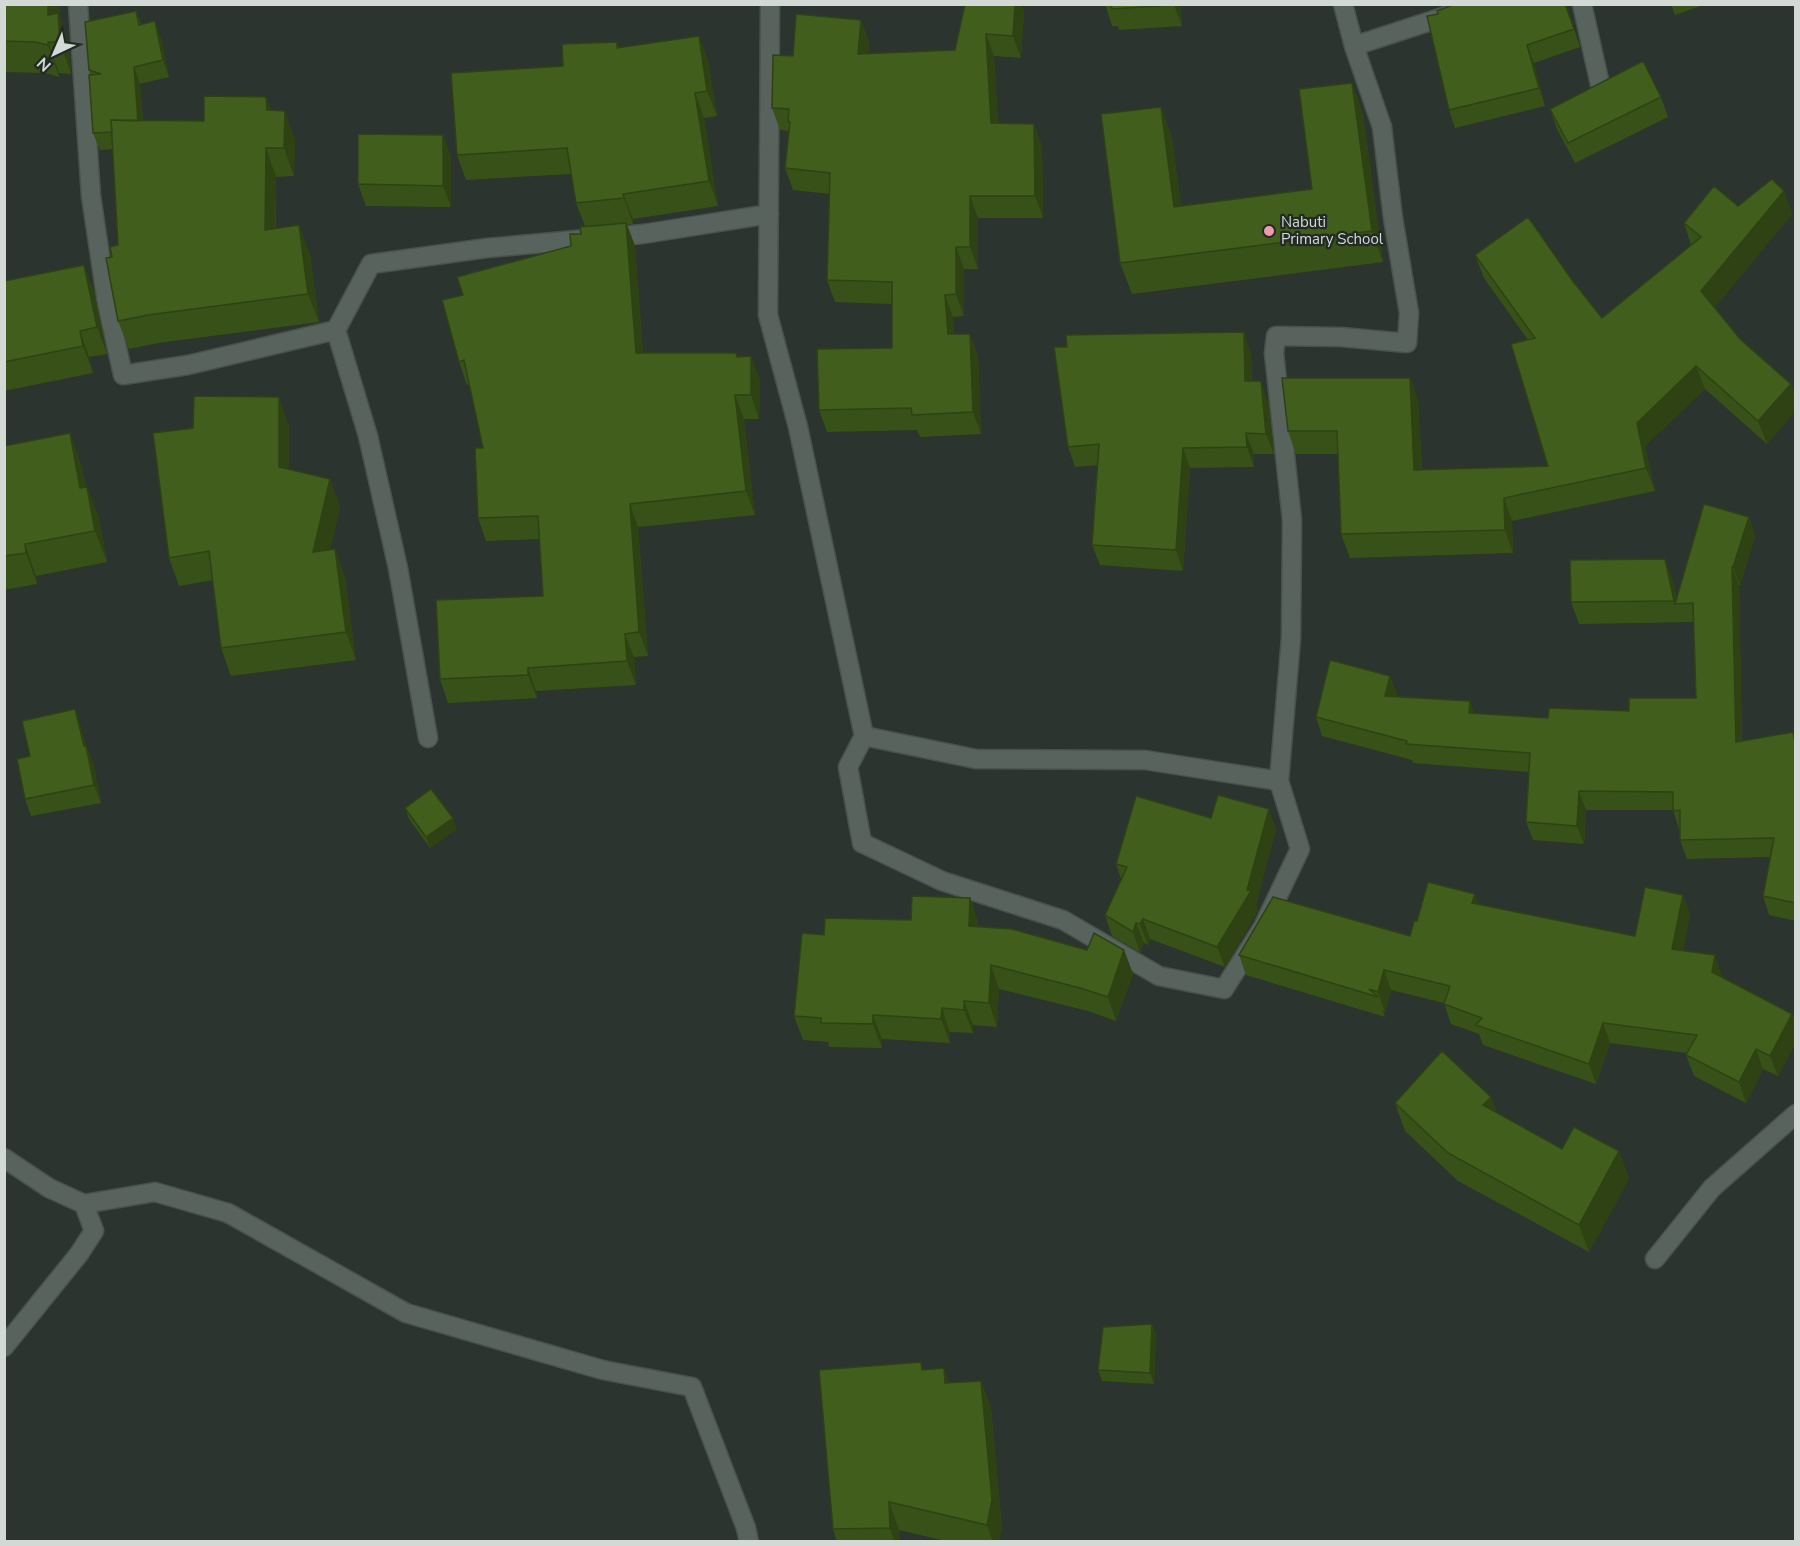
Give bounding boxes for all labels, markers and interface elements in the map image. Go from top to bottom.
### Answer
north arrow [24,24,84,84]
text: N [32,52,56,76]
place label: Nabuti Primary School [1281,212,1384,249]
marker: Nabuti Primary School [1262,224,1276,238]

